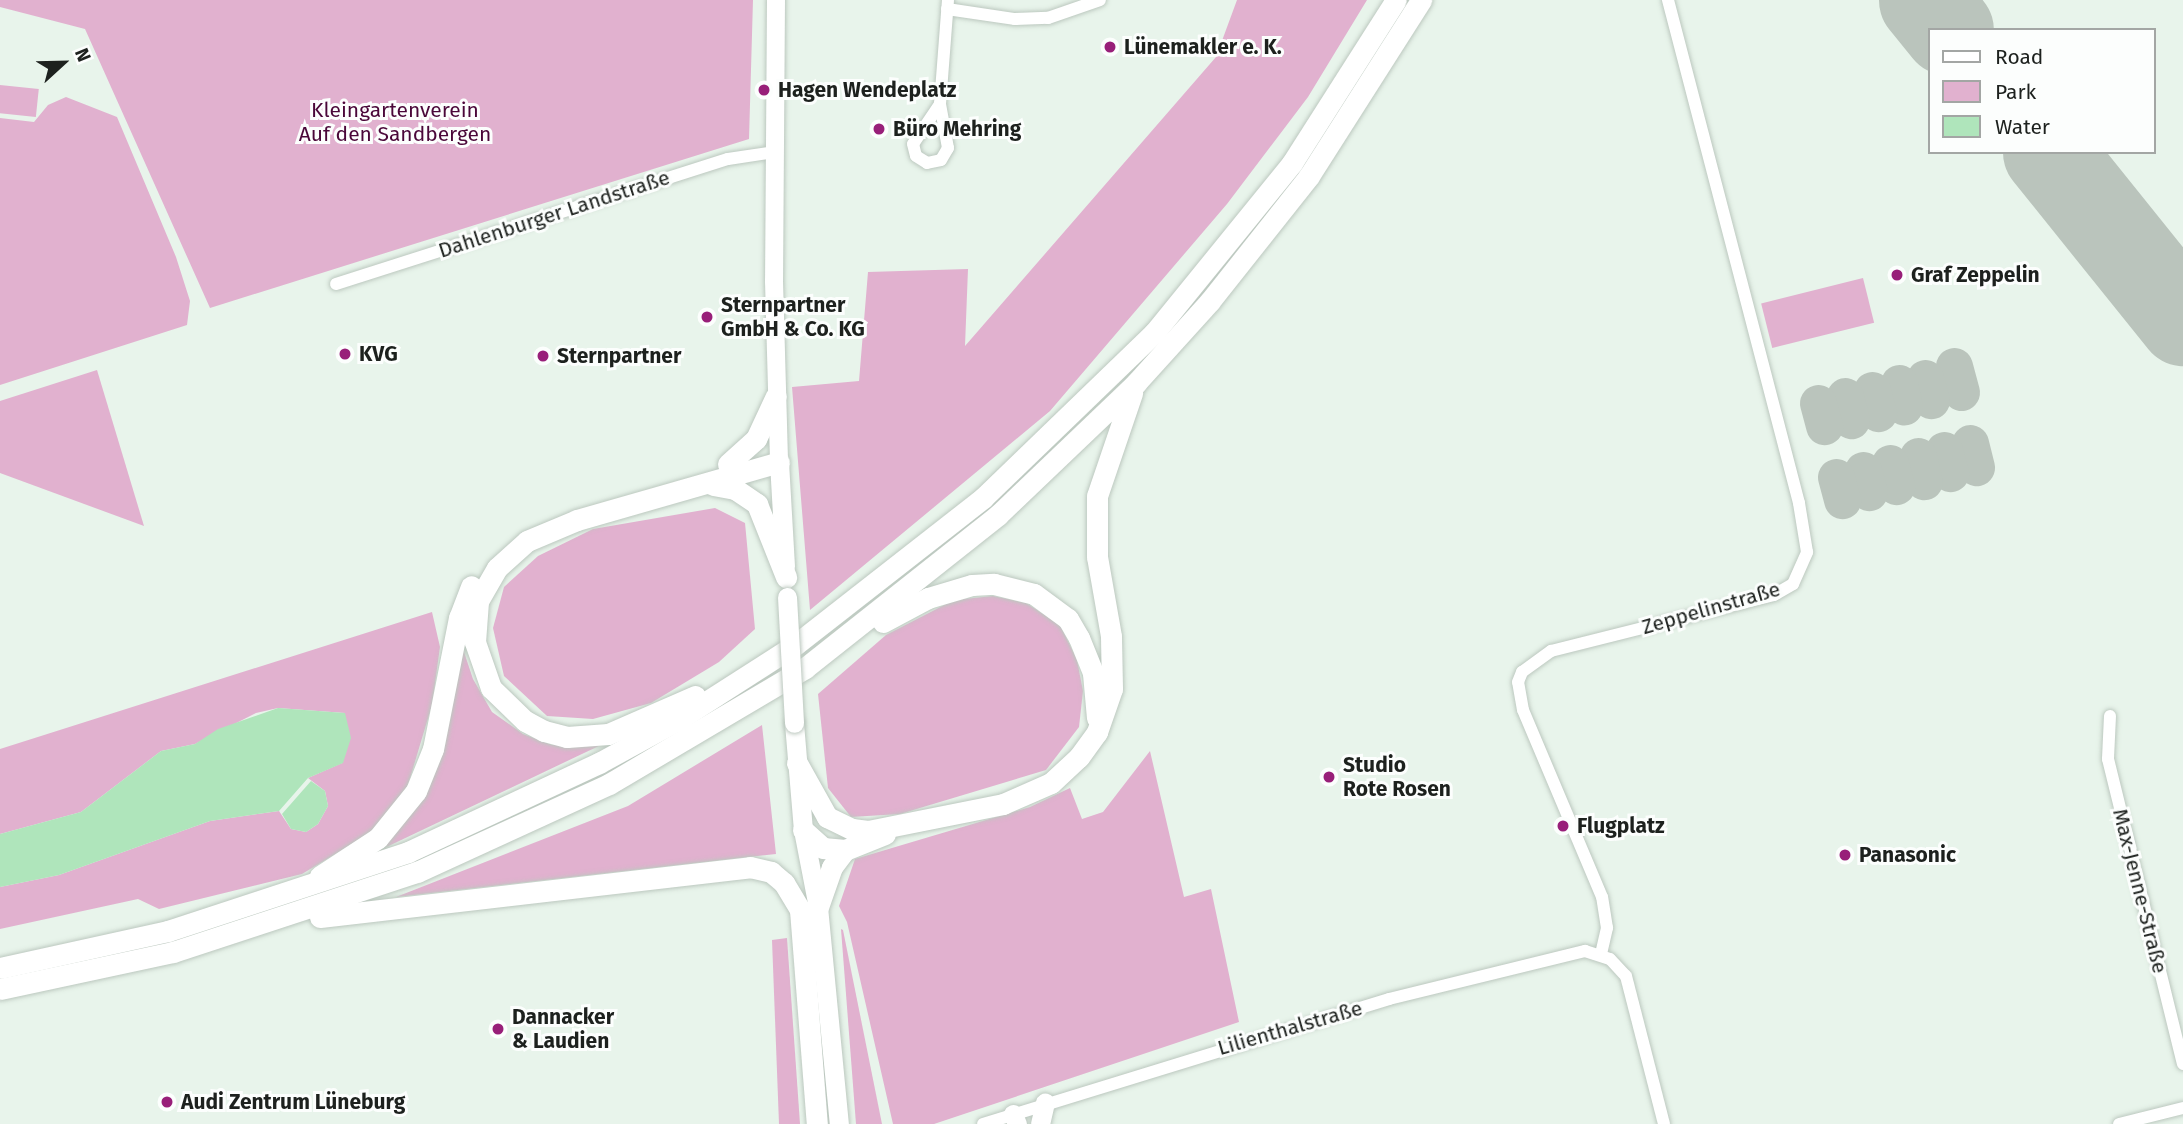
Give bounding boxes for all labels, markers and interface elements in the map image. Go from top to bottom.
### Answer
north arrow [28,28,98,98]
legend [1927,28,2155,154]
place label: Lünemakler e. K. [1124,34,1282,60]
marker: Lünemakler e. K. [1102,39,1118,55]
text: Road [1995,44,2043,70]
text: N [70,45,96,65]
place label: Hagen Wendeplatz [778,77,956,103]
text: Park [1995,79,2036,105]
marker: Hagen Wendeplatz [756,82,772,98]
park label: Kleingartenverein Auf den Sandbergen [299,97,491,147]
text: Water [1995,114,2050,140]
place label: Büro Mehring [893,116,1021,142]
marker: Büro Mehring [871,121,887,137]
street label: Dahlenburger Landstraße [435,165,673,263]
place label: Graf Zeppelin [1911,262,2040,288]
marker: Graf Zeppelin [1889,267,1905,283]
place label: Sternpartner GmbH & Co. KG [721,292,865,342]
marker: Sternpartner GmbH & Co. KG [699,309,715,325]
place label: KVG [359,341,398,367]
place label: Sternpartner [557,343,681,369]
marker: KVG [337,346,353,362]
marker: Sternpartner [535,348,551,364]
street label: Zeppelinstraße [1639,576,1783,640]
place label: Studio Rote Rosen [1343,752,1451,802]
marker: Studio Rote Rosen [1321,769,1337,785]
street label: Max-Jenne-Straße [2107,806,2173,976]
place label: Flugplatz [1577,813,1665,839]
marker: Flugplatz [1555,818,1571,834]
place label: Panasonic [1859,842,1956,868]
marker: Panasonic [1837,847,1853,863]
street label: Lilienthalstraße [1215,995,1365,1061]
place label: Dannacker & Laudien [512,1004,614,1054]
marker: Dannacker & Laudien [490,1021,506,1037]
place label: Audi Zentrum Lüneburg [181,1089,405,1115]
marker: Audi Zentrum Lüneburg [159,1094,175,1110]

